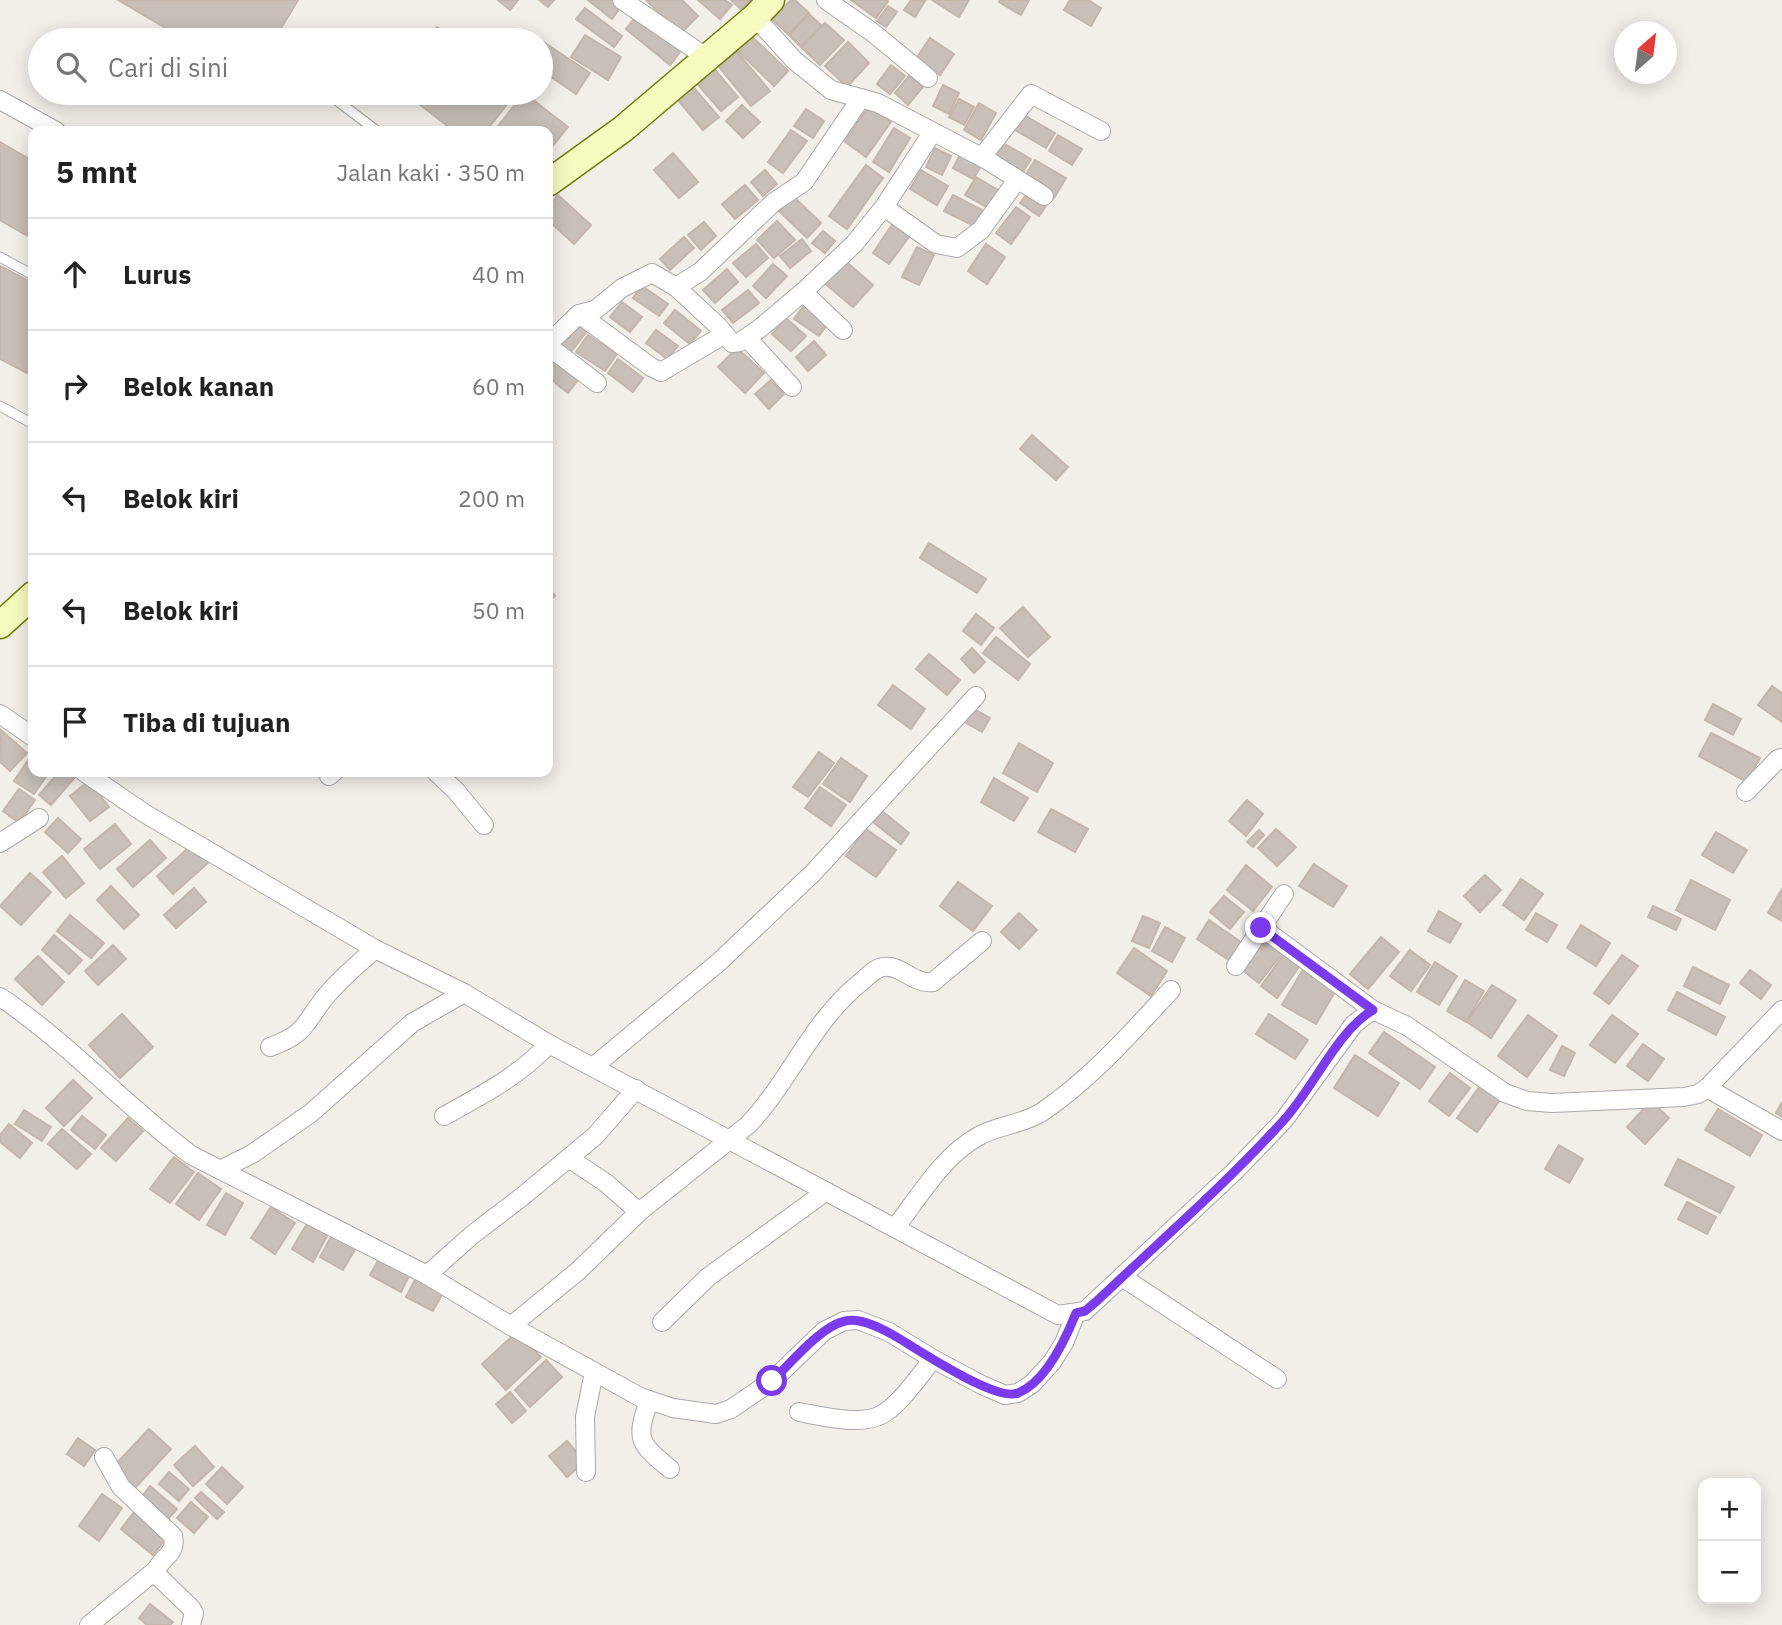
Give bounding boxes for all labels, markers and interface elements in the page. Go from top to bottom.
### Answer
north arrow [1614,21,1677,84]
search box [28,28,553,105]
icon: search [52,48,90,86]
text: Cari di sini [108,50,228,84]
text: 5 mnt [56,152,137,191]
text: Jalan kaki · 350 m [337,157,525,187]
icon: ahead [56,255,94,293]
text: Lurus [123,257,191,291]
text: 40 m [472,259,525,289]
icon: right [56,367,94,405]
text: Belok kanan [123,369,274,403]
text: 60 m [472,371,525,401]
icon: left [56,479,94,517]
text: Belok kiri [123,481,239,515]
text: 200 m [458,483,525,513]
icon: left [56,591,94,629]
text: Belok kiri [123,593,239,627]
text: 50 m [472,595,525,625]
icon: arrive [56,703,94,741]
text: Tiba di tujuan [123,705,290,739]
route end [1245,912,1276,943]
route start [756,1365,787,1396]
map controls [1698,1478,1761,1604]
button: + [1698,1478,1761,1541]
button: − [1698,1541,1761,1604]

